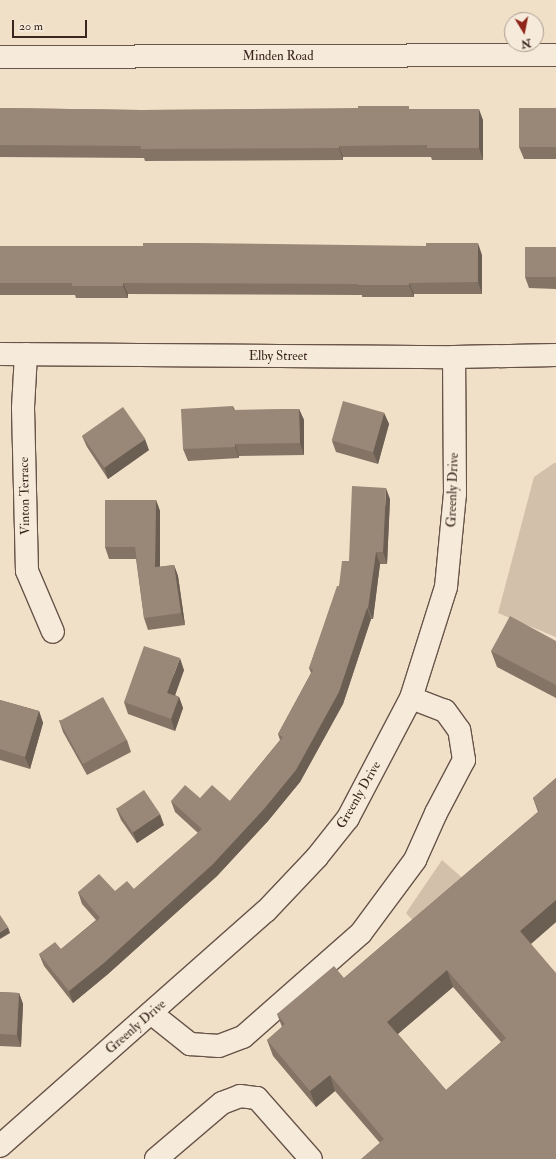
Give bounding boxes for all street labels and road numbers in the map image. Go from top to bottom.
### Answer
street label: Minden Road [242,48,314,64]
street label: Elby Street [249,348,307,364]
street label: Greenly Drive [444,452,462,528]
street label: Vinton Terrace [17,457,33,535]
street label: Greenly Drive [334,759,384,831]
street label: Greenly Drive [103,997,169,1057]

